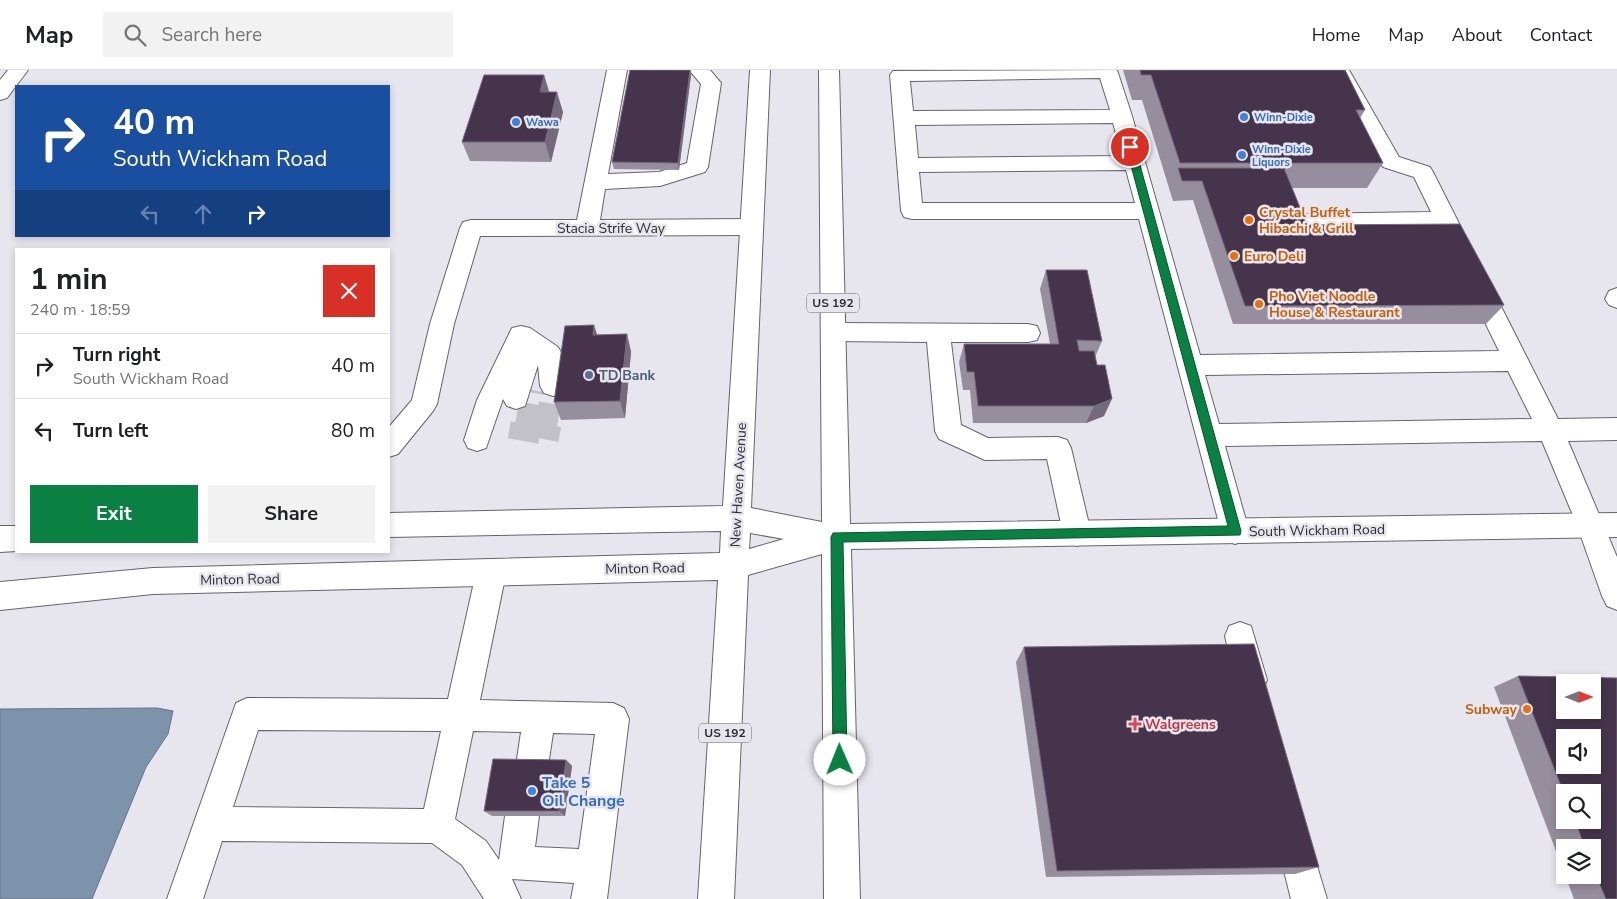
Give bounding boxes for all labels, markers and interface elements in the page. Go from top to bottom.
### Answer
search box [103,12,453,57]
text: Map [25,19,73,51]
icon: search [121,21,149,49]
text: Search here [161,22,262,48]
text: Home [1312,23,1360,47]
text: Map [1388,23,1424,47]
text: About [1452,23,1502,47]
text: Contact [1530,23,1592,47]
text: 40 m [113,99,195,146]
icon: right [30,105,95,170]
place label: Winn-Dixie [1254,110,1313,125]
marker: Winn-Dixie [1238,111,1250,123]
place label: Wawa [526,115,559,130]
marker: Wawa [510,116,522,128]
pin [1109,126,1151,168]
icon: arrive [1116,133,1144,161]
place label: Winn-Dixie Liquors [1252,142,1311,170]
text: South Wickham Road [113,144,327,174]
marker: Winn-Dixie Liquors [1236,149,1248,161]
icon: left [136,200,164,228]
icon: ahead [189,200,217,228]
icon: right [242,200,270,228]
place label: Crystal Buffet Hibachi & Grill [1259,203,1354,238]
marker: Crystal Buffet Hibachi & Grill [1243,214,1255,226]
street label: Stacia Strife Way [557,219,666,238]
place label: Euro Deli [1244,247,1304,266]
marker: Euro Deli [1228,250,1240,262]
text: 1 min [30,259,108,300]
button: close [323,265,375,317]
place label: Pho Viet Noodle House & Restaurant [1269,287,1400,322]
road number: US 192 [807,294,859,312]
marker: Pho Viet Noodle House & Restaurant [1253,298,1265,310]
text: 240 m · 18:59 [30,299,131,321]
text: Turn right [73,342,160,368]
icon: right [30,352,58,380]
text: 40 m [331,353,375,379]
place label: TD Bank [599,366,656,385]
text: South Wickham Road [73,368,229,390]
marker: TD Bank [583,369,595,381]
icon: left [30,417,58,445]
text: Turn left [73,418,148,444]
text: 80 m [331,418,375,444]
street label: New Haven Avenue [726,422,751,548]
button: Exit [30,485,198,543]
button: Share [208,485,375,543]
street label: South Wickham Road [1249,520,1385,541]
street label: Minton Road [605,558,685,579]
street label: Minton Road [200,569,280,590]
north arrow [1556,674,1601,719]
map controls [1556,674,1601,884]
place label: Subway [1465,700,1518,719]
marker: Subway [1521,703,1533,715]
place label: Walgreens [1145,715,1216,734]
marker: Walgreens [1129,718,1141,730]
road number: US 192 [699,724,751,742]
button: sound [1556,729,1601,774]
position arrow [813,733,865,785]
place label: Take 5 Oil Change [542,772,625,812]
button: search [1556,784,1601,829]
marker: Take 5 Oil Change [526,785,538,797]
button: layers [1556,839,1601,884]

